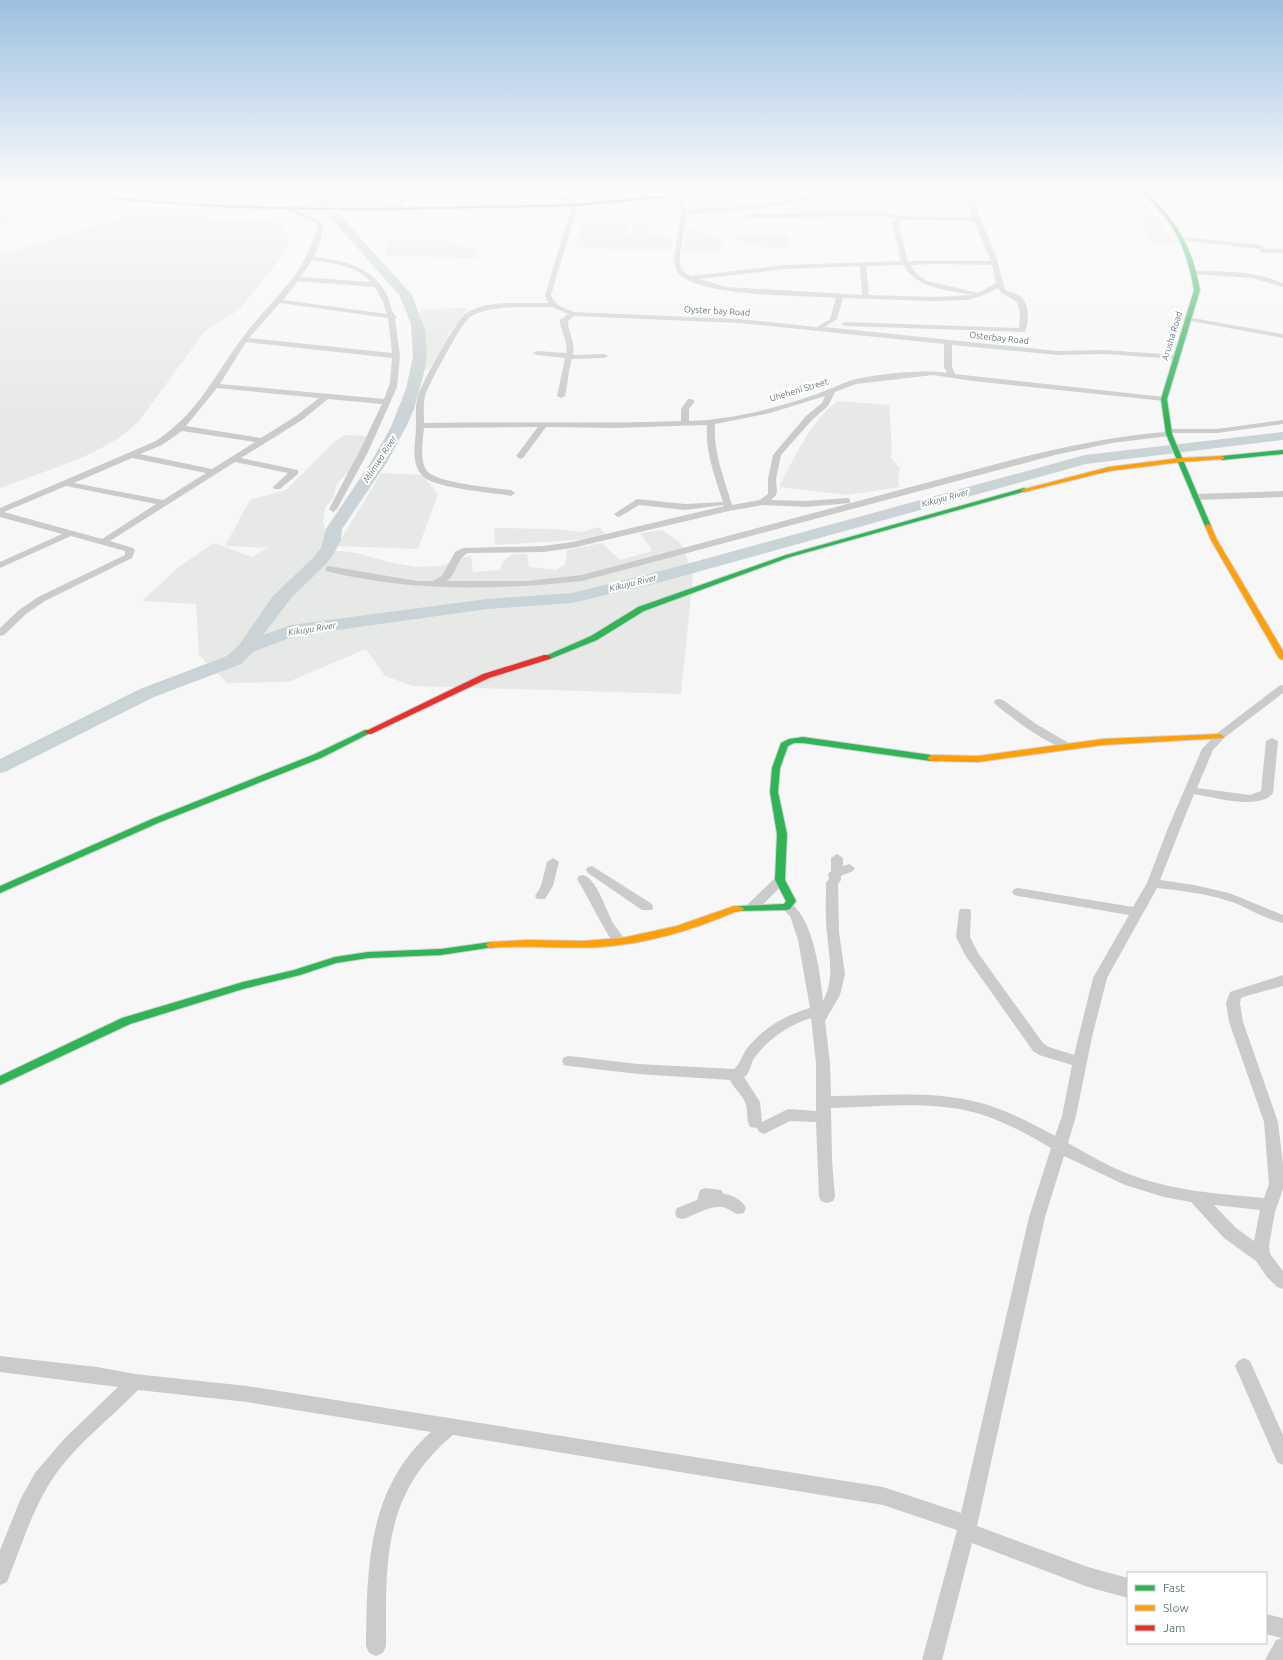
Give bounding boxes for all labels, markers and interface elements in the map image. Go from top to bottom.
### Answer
street label: Oyster bay Road [684,304,750,318]
street label: Arusha Road [1160,310,1184,362]
street label: Osterbay Road [969,330,1029,346]
street label: Uheheni Street [768,376,830,404]
water label: Mlimwa River [361,433,399,484]
water label: Kikuyu River [920,487,970,509]
water label: Kikuyu River [608,572,658,594]
water label: Kikuyu River [287,620,337,638]
legend [1127,1572,1267,1644]
text: Fast [1163,1581,1185,1594]
text: Slow [1163,1601,1189,1614]
text: Jam [1163,1621,1185,1634]

